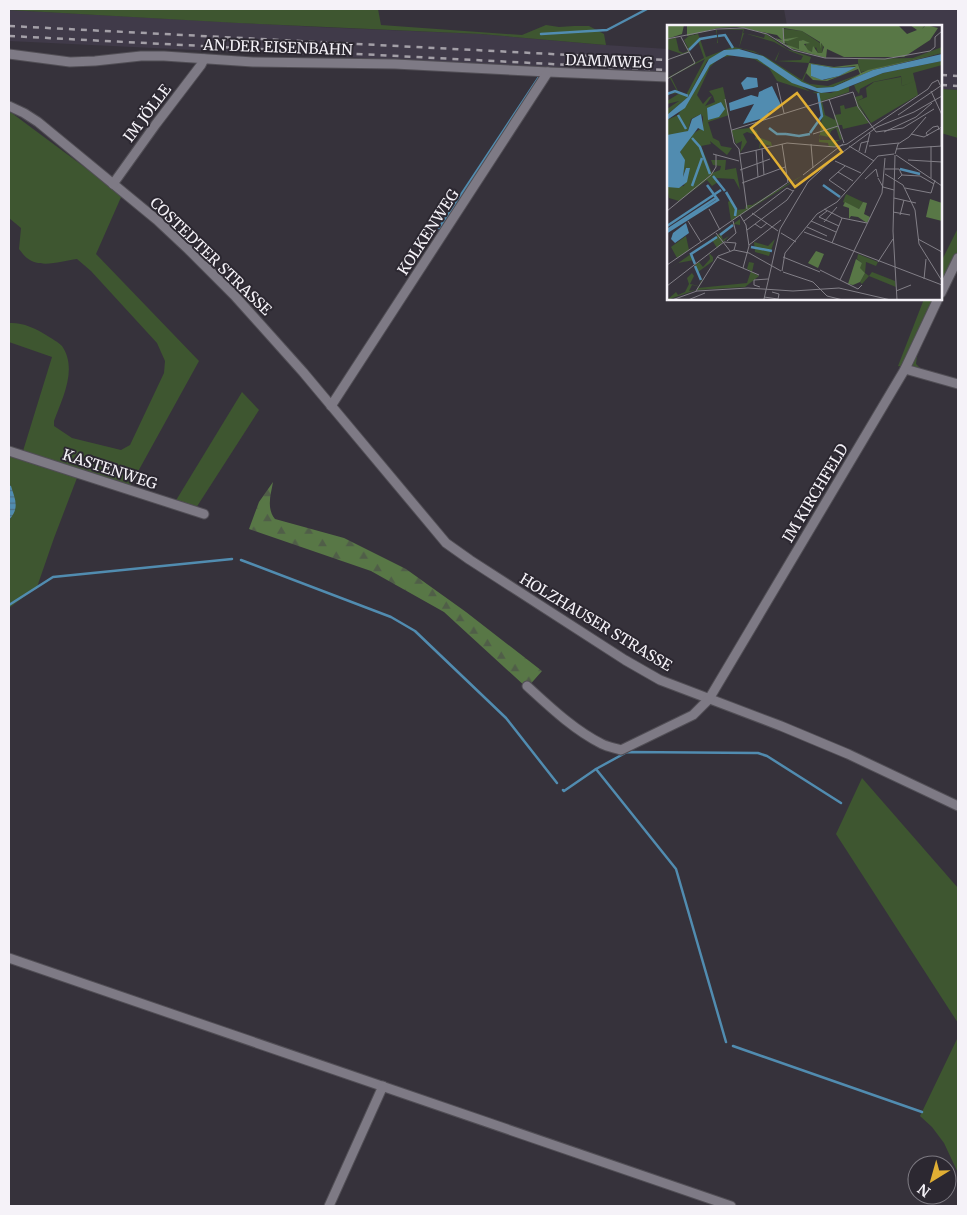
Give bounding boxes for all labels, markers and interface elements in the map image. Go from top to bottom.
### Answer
inset map [667,25,942,300]
street label: AN DER EISENBAHN [202,35,353,59]
street label: DAMMWEG [565,50,653,72]
street label: IM JÖLLE [118,79,175,146]
street label: KOLKENWEG [393,185,463,278]
street label: COSTEDTER STRASSE [146,193,276,319]
street label: IM KIRCHFELD [778,440,852,546]
street label: KASTENWEG [60,445,160,493]
street label: HOLZHAUSER STRASSE [516,569,676,675]
north arrow [907,1155,957,1205]
text: N [914,1180,934,1201]

